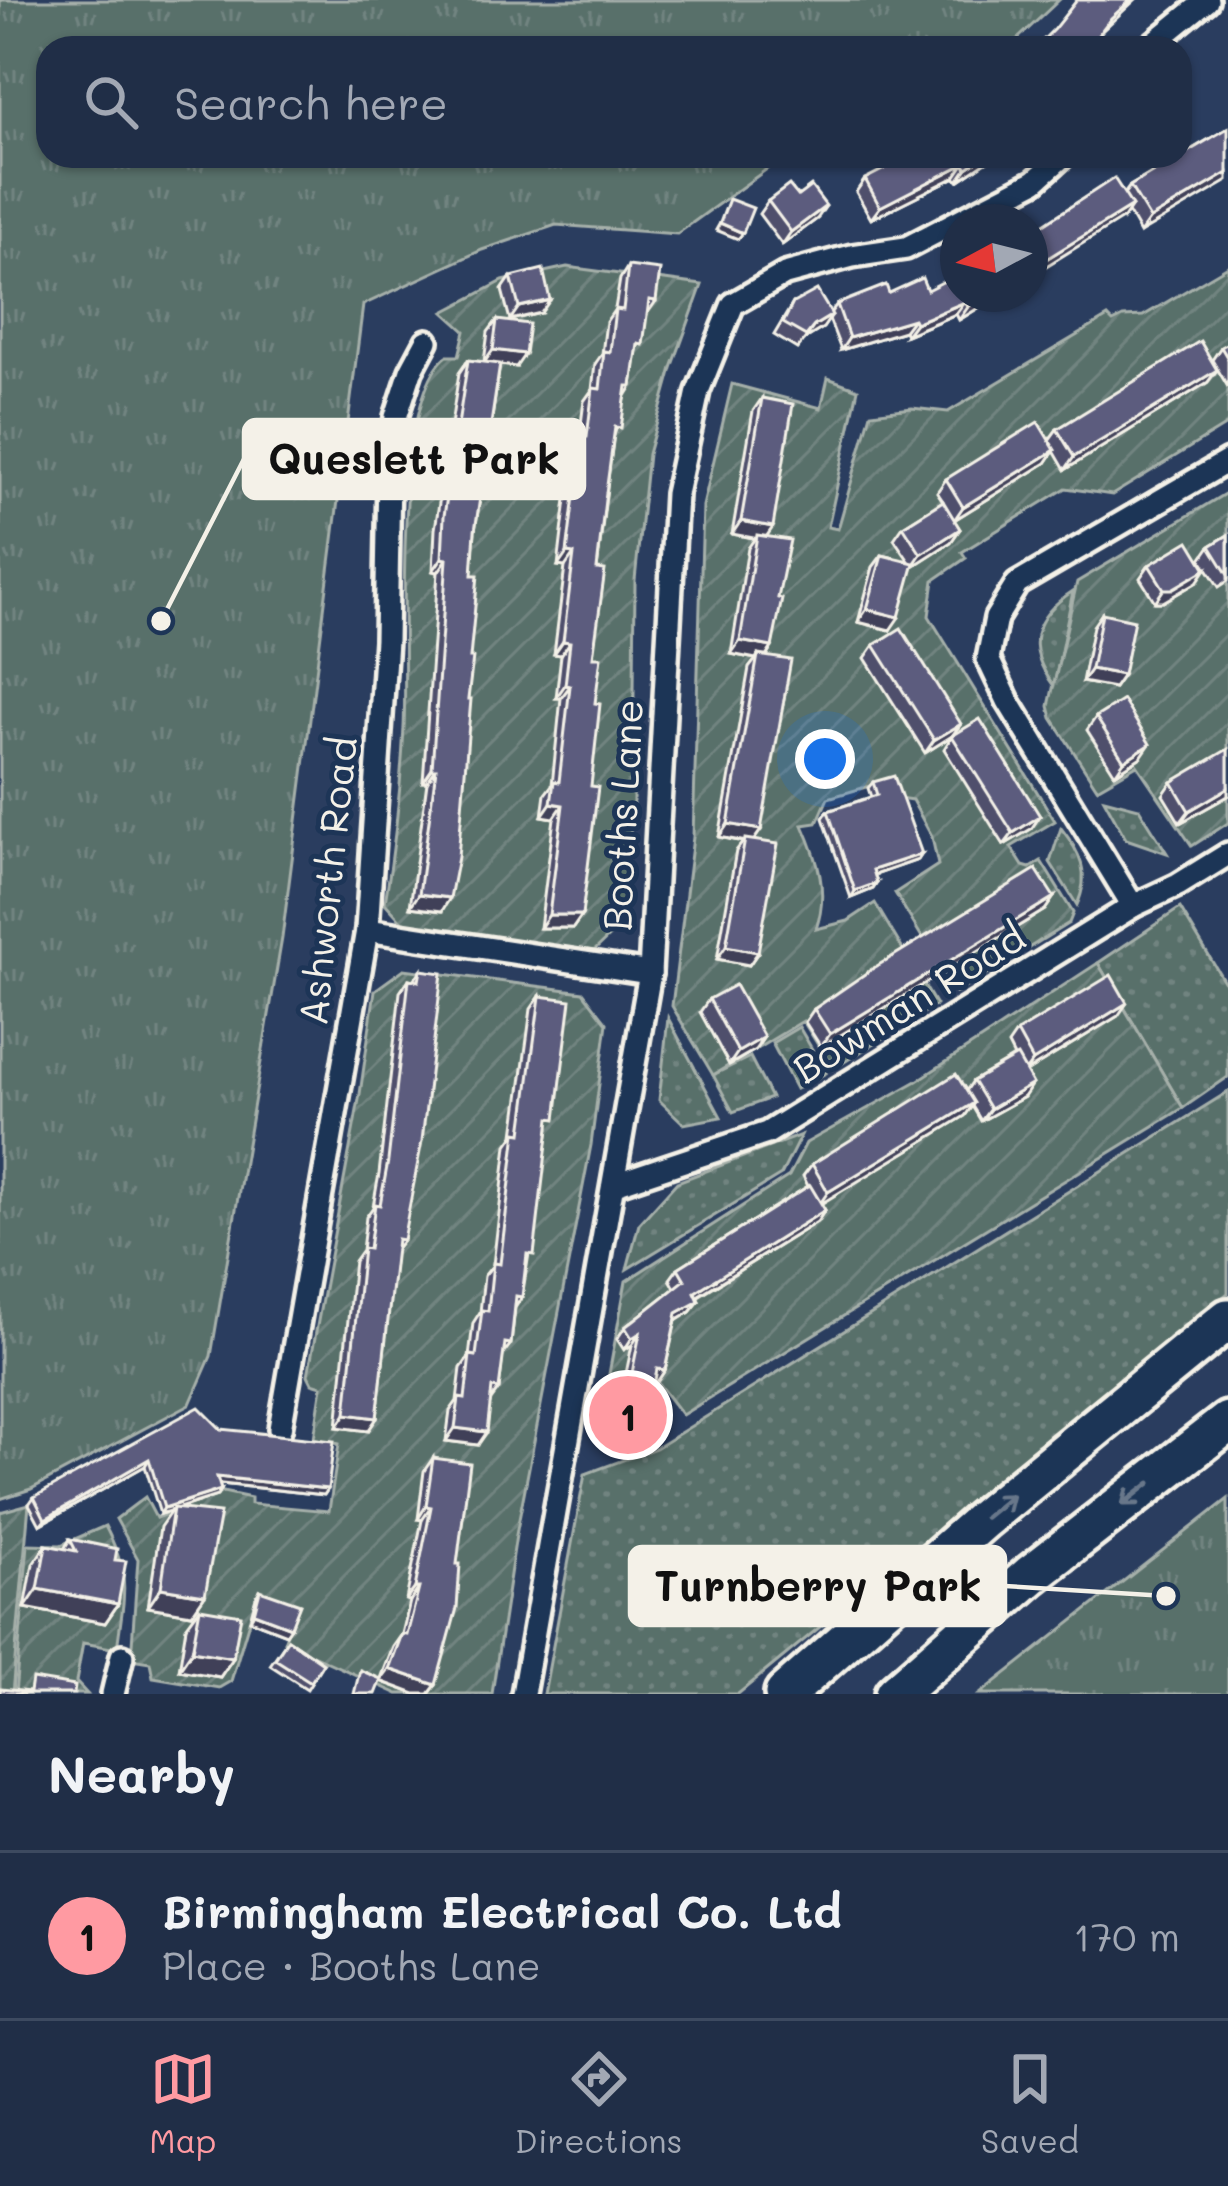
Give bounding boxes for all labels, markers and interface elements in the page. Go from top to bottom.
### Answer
search box [36,36,1192,168]
icon: search [78,69,144,135]
text: Search here [174,73,448,131]
north arrow [940,204,1048,312]
callout: Queslett Park [244,420,584,498]
text: Queslett Park [268,430,560,485]
street label: Booths Lane [590,698,653,932]
your location [795,729,855,789]
street label: Ashworth Road [286,734,367,1028]
street label: Bowman Road [783,910,1034,1093]
pin: 1 [589,1370,667,1460]
one-way arrow [1120,1480,1152,1506]
one-way arrow [982,1493,1014,1520]
callout: Turnberry Park [630,1547,1005,1625]
text: Turnberry Park [654,1557,982,1612]
text: Nearby [48,1739,235,1806]
text: Birmingham Electrical Co. Ltd [162,1881,842,1939]
text: 1 [78,1910,96,1961]
text: 170 m [1073,1910,1180,1961]
text: Place · Booths Lane [162,1939,541,1990]
tab: Map [149,2046,216,2161]
tab: Directions [515,2046,682,2161]
tab: Saved [981,2046,1079,2161]

